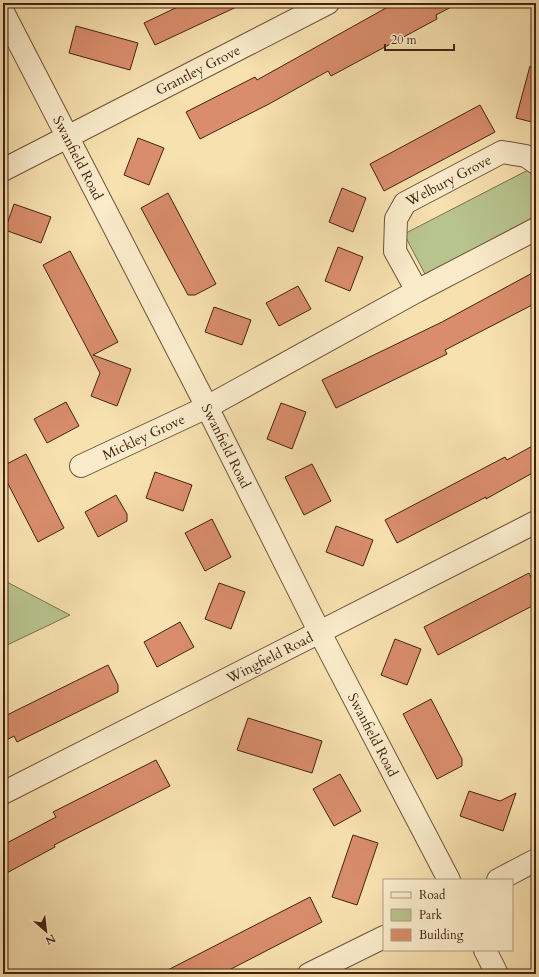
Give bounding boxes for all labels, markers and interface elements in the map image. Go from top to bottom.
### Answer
scale bar [385,26,454,52]
text: 20 m [391,32,418,48]
street label: Grantley Grove [152,41,244,100]
street label: Swanfield Road [48,113,108,204]
street label: Welbury Grove [402,150,495,211]
street label: Swanfield Road [197,401,255,492]
street label: Mickley Grove [99,410,188,465]
street label: Wingfield Road [222,628,317,688]
street label: Swanfield Road [343,690,403,781]
legend [383,879,513,951]
text: Road [419,887,446,903]
text: Park [419,907,443,923]
north arrow [26,911,66,951]
text: Building [419,927,464,943]
text: N [42,931,58,948]

